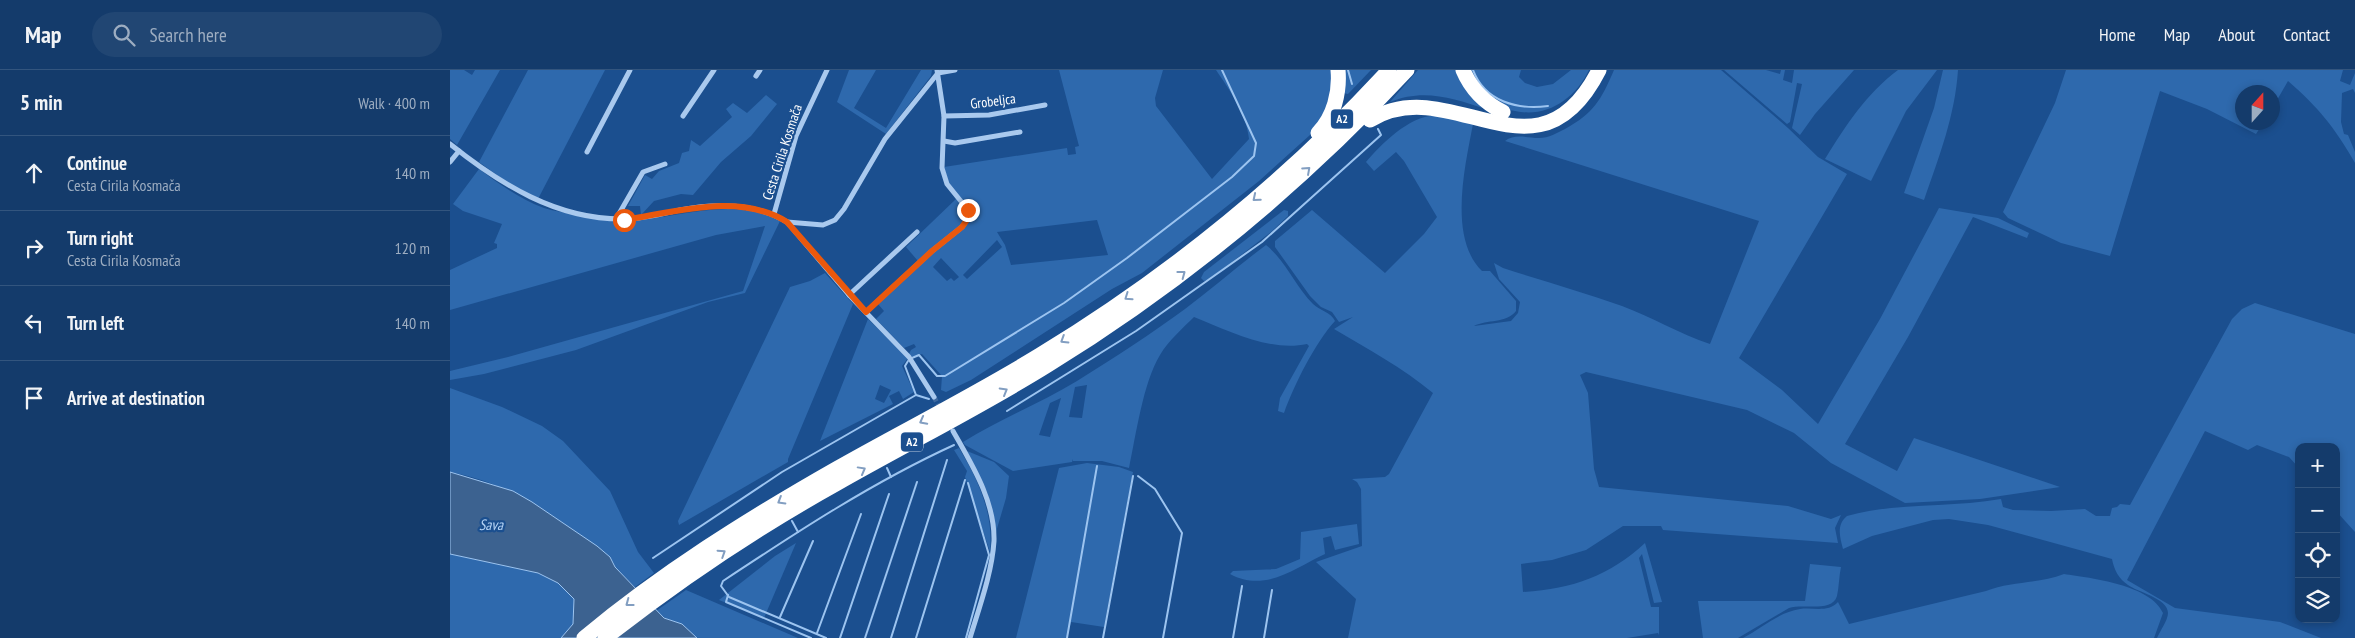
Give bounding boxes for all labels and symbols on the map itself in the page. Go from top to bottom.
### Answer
north arrow [2235,85,2280,130]
street label: Grobeljca [969,89,1017,113]
street label: Cesta Cirila Kosmača [758,102,806,202]
road number: A2 [1331,110,1353,129]
one-way arrow [1301,167,1310,176]
one-way arrow [1253,192,1262,201]
route end [957,199,980,222]
route start [613,209,636,232]
one-way arrow [1176,271,1186,280]
one-way arrow [1124,291,1133,301]
one-way arrow [1060,334,1069,344]
one-way arrow [999,387,1008,397]
one-way arrow [919,415,928,425]
road number: A2 [901,432,923,452]
one-way arrow [856,466,865,476]
one-way arrow [778,494,787,504]
water label: Sava [479,515,504,534]
one-way arrow [717,550,726,559]
one-way arrow [625,597,635,606]

